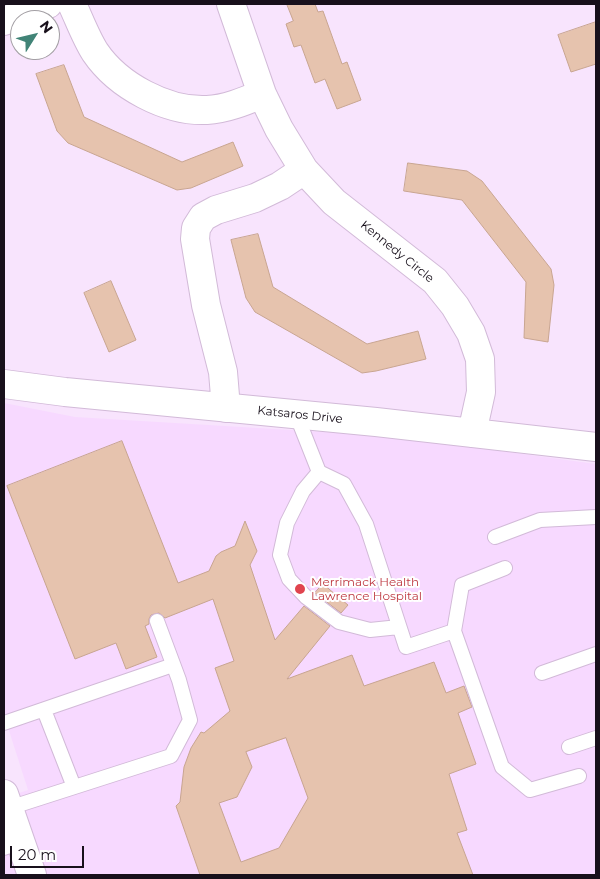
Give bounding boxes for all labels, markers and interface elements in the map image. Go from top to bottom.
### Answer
north arrow [10,10,60,60]
text: N [36,17,57,37]
street label: Kennedy Circle [357,218,437,286]
street label: Katsaros Drive [257,403,343,427]
place label: Merrimack Health Lawrence Hospital [311,575,422,603]
marker: Merrimack Health Lawrence Hospital [293,582,307,596]
scale bar [12,836,86,868]
text: 20 m [18,845,56,864]

